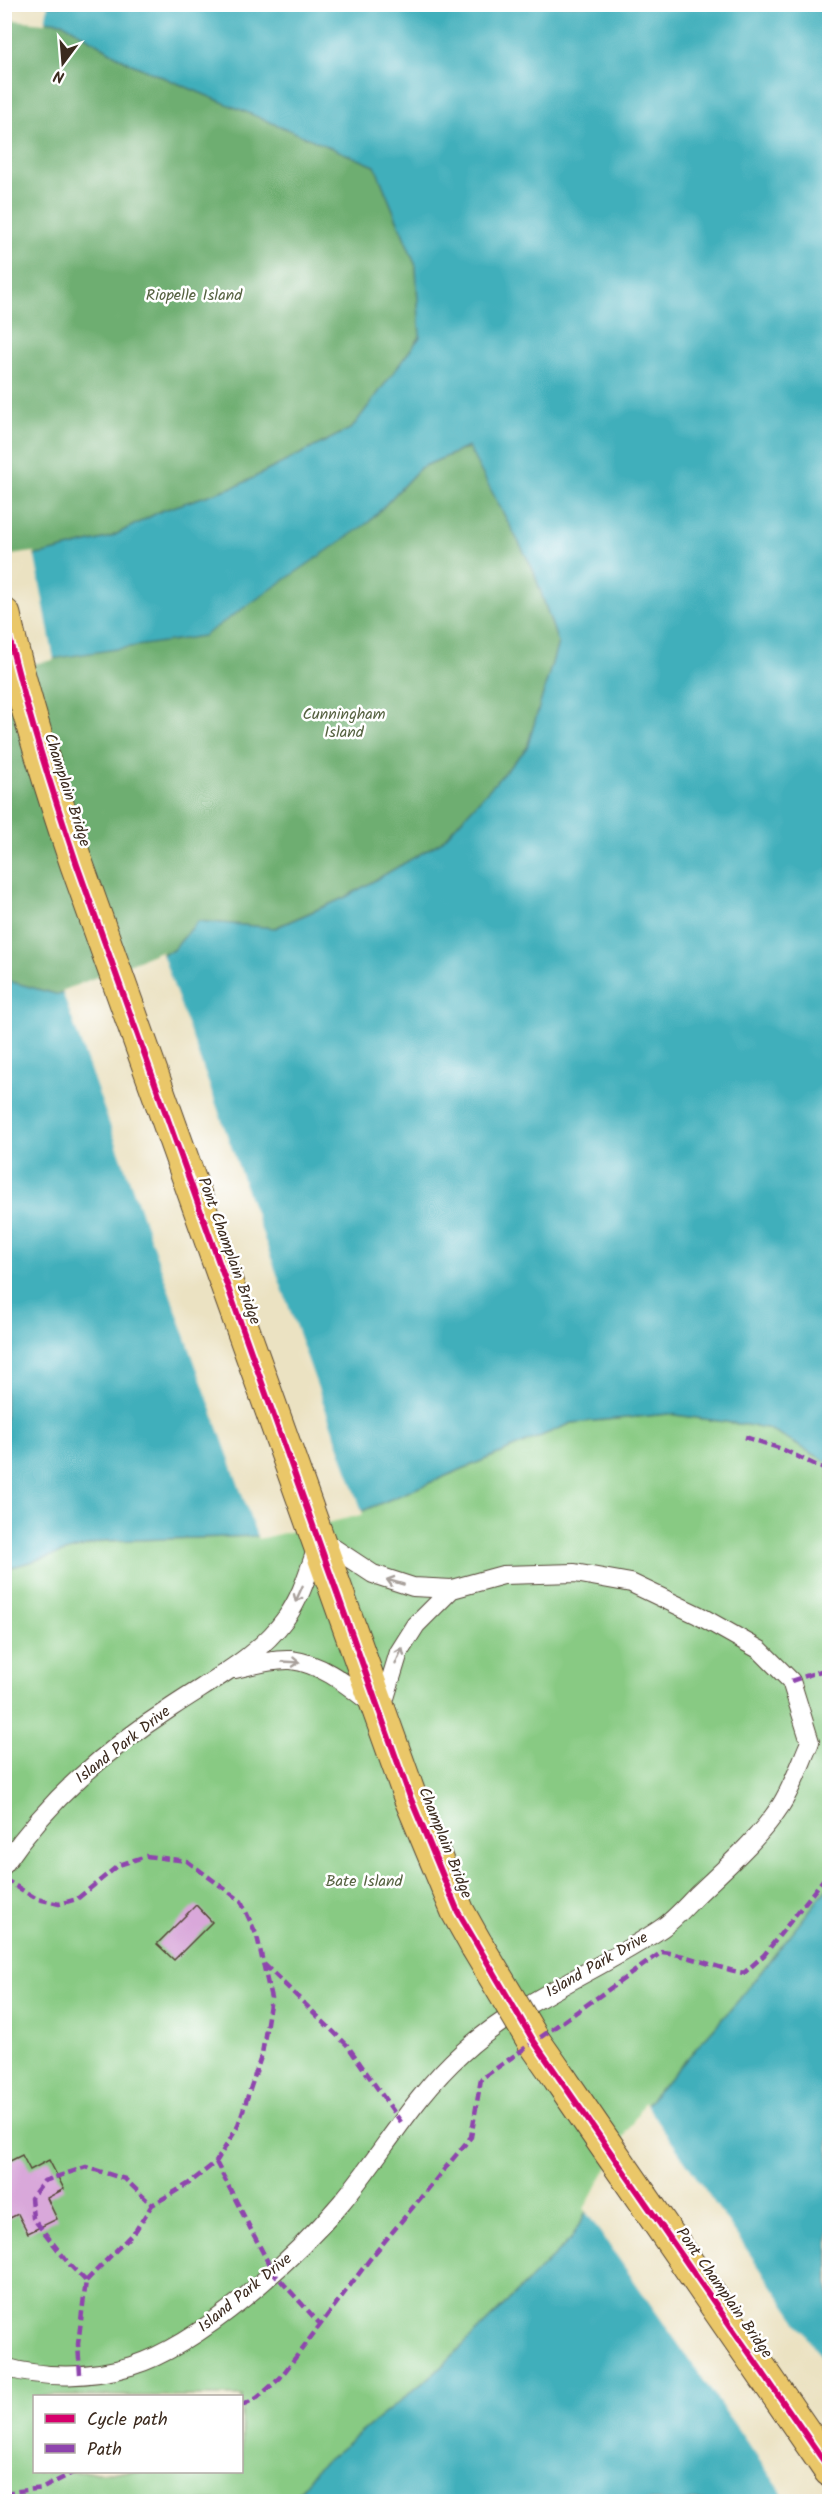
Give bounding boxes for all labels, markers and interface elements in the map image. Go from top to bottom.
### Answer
north arrow [33,33,93,93]
text: N [51,63,68,89]
park label: Riopelle Island [146,283,243,308]
park label: Cunningham Island [302,702,386,745]
street label: Champlain Bridge [37,730,97,850]
street label: Pont Champlain Bridge [191,1174,267,1328]
one-way arrow [386,1575,405,1587]
one-way arrow [293,1584,305,1602]
one-way arrow [394,1647,405,1665]
one-way arrow [280,1656,300,1667]
street label: Island Park Drive [70,1700,176,1790]
street label: Champlain Bridge [411,1783,479,1903]
park label: Bate Island [325,1869,404,1894]
street label: Island Park Drive [541,1925,653,2005]
street label: Pont Champlain Bridge [669,2222,779,2364]
street label: Island Park Drive [192,2247,298,2339]
legend [33,2395,243,2473]
text: Cycle path [87,2406,168,2435]
text: Path [87,2436,122,2465]

